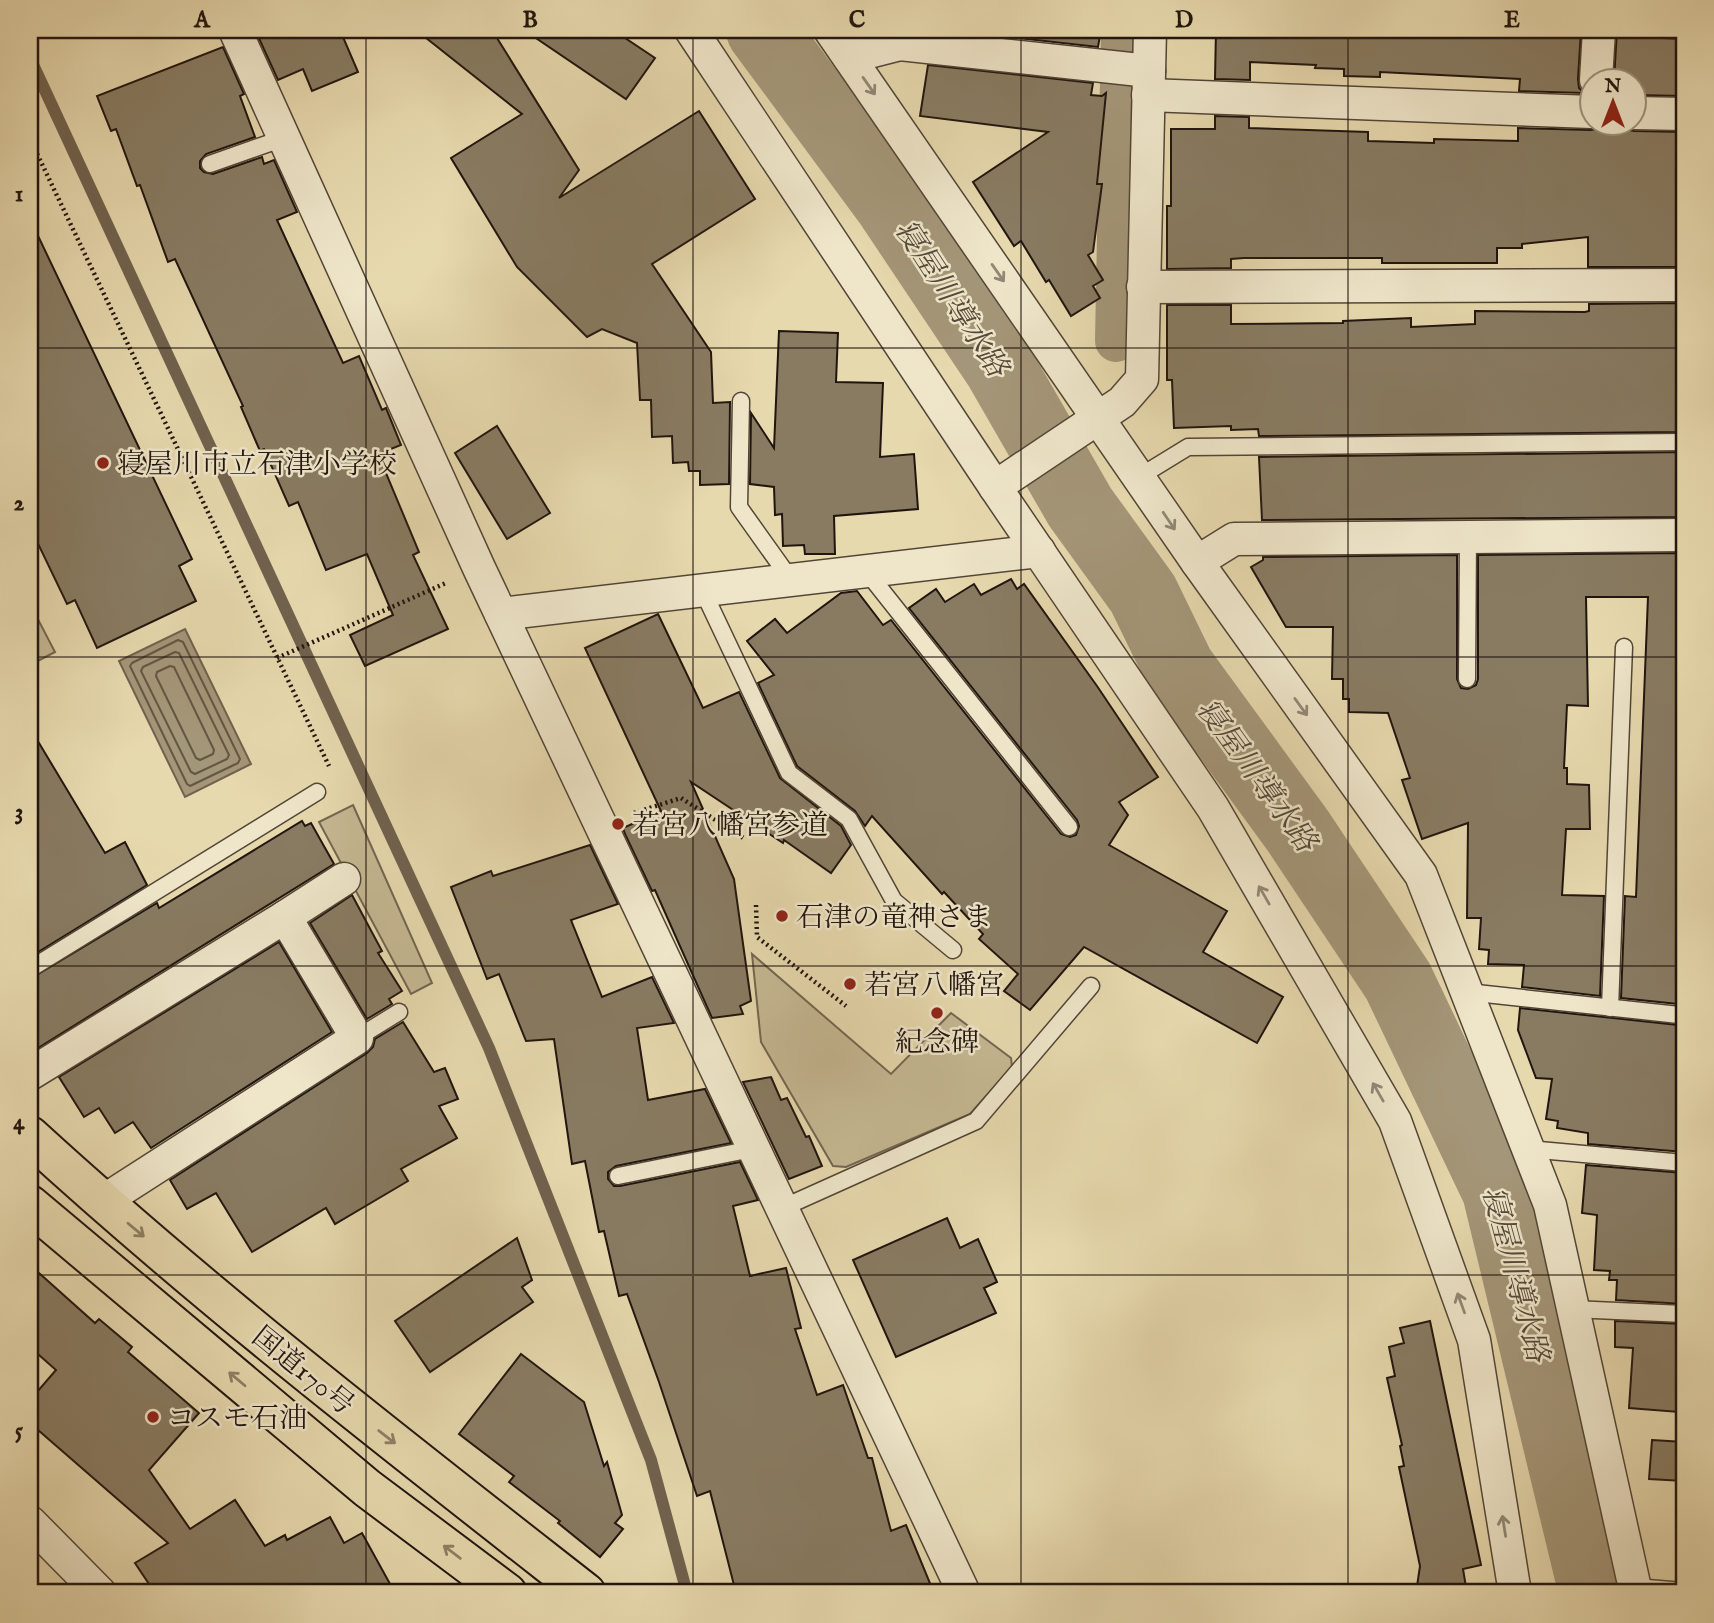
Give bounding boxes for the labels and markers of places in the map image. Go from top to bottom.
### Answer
place label: 寝屋川市立石津小学校 [117,448,397,483]
marker: 寝屋川市立石津小学校 [95,455,111,471]
place label: 若宮八幡宮参道 [632,809,828,844]
marker: 若宮八幡宮参道 [610,816,626,832]
place label: 石津の竜神さま [796,901,992,936]
marker: 石津の竜神さま [774,908,790,924]
place label: 若宮八幡宮 [864,969,1004,1004]
marker: 若宮八幡宮 [842,976,858,992]
marker: 紀念碑 [929,1005,945,1021]
place label: 紀念碑 [895,1026,979,1061]
place label: コスモ石油 [167,1402,307,1437]
marker: コスモ石油 [145,1409,161,1425]

